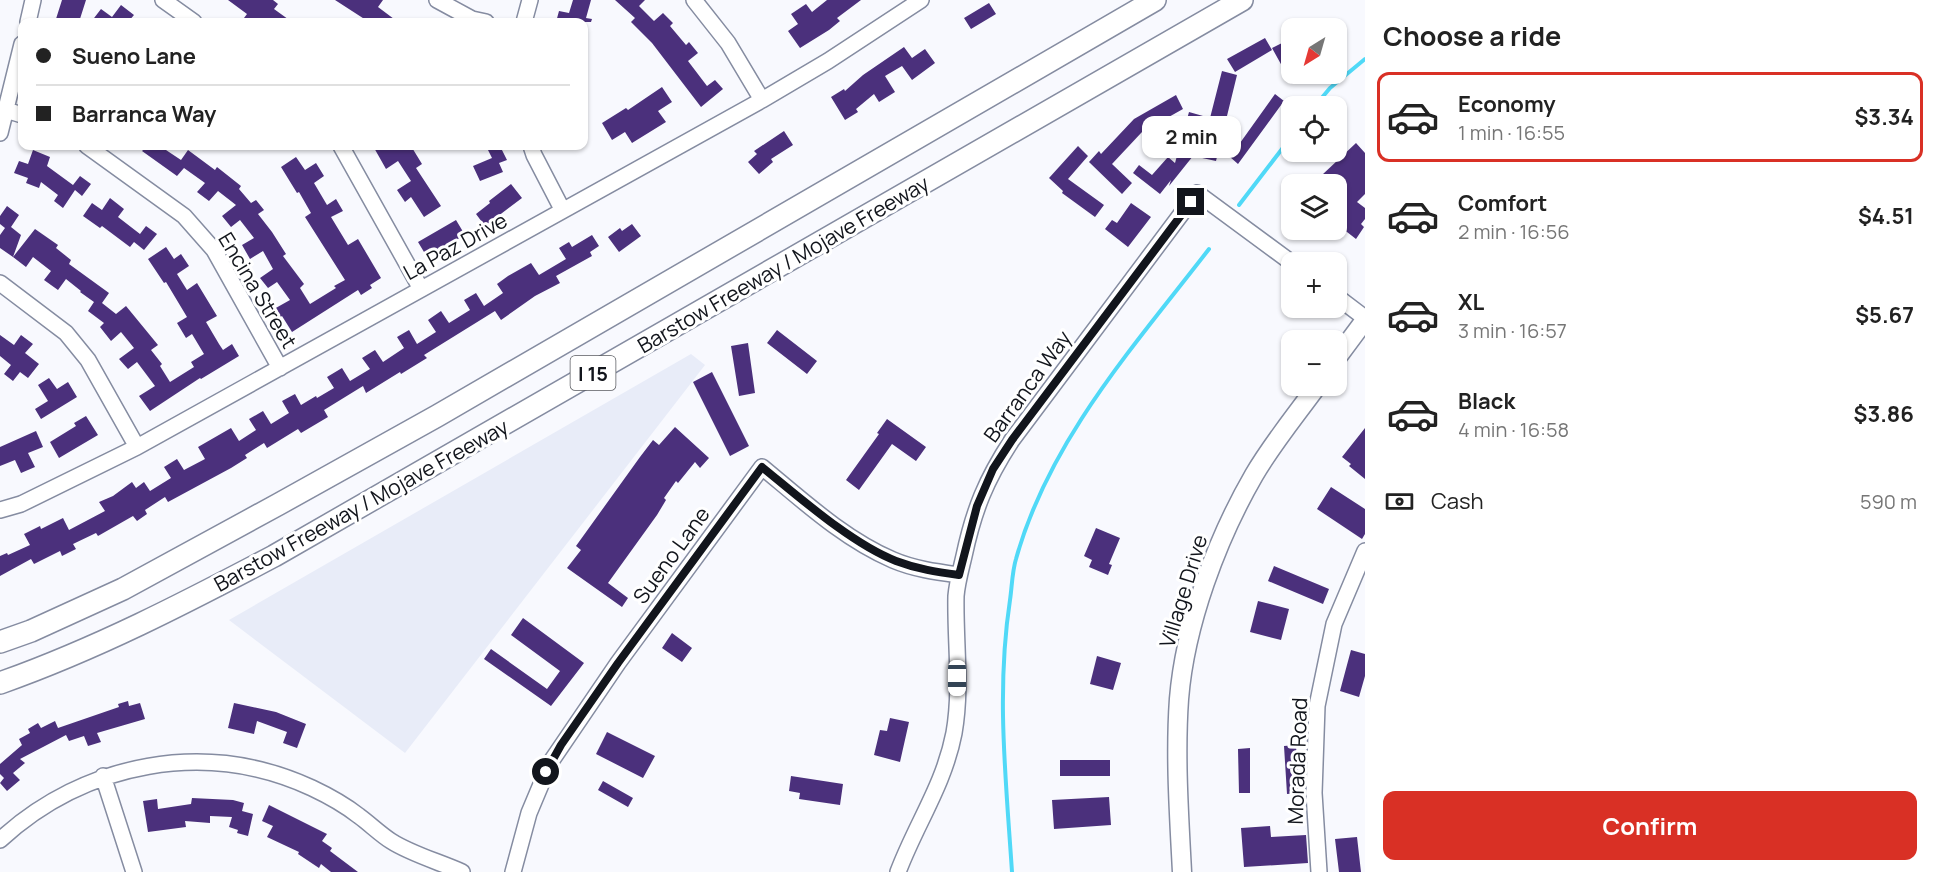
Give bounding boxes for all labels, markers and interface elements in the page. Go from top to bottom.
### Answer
text: Choose a ride [1383,17,1561,54]
north arrow [1281,18,1347,84]
map controls [1281,18,1347,396]
text: Sueno Lane [72,41,196,71]
text: Economy [1458,89,1556,119]
icon: car [1386,90,1440,144]
button: locate [1281,96,1347,162]
text: Barranca Way [72,99,216,129]
text: $3.34 [1855,102,1914,132]
callout: 2 min [1142,115,1240,157]
text: 1 min · 16:55 [1458,119,1565,146]
text: 2 min [1165,123,1218,150]
street label: Barstow Freeway / Mojave Freeway [632,169,934,359]
button: layers [1281,174,1347,240]
route end [1177,188,1204,215]
text: Comfort [1458,188,1547,218]
icon: car [1386,189,1440,243]
text: $4.51 [1858,201,1914,231]
street label: La Paz Drive [398,206,512,286]
text: 2 min · 16:56 [1458,218,1570,245]
street label: Encina Street [212,227,304,353]
button: + [1281,252,1347,318]
text: XL [1458,287,1484,317]
icon: car [1386,288,1440,342]
text: $5.67 [1855,300,1914,330]
text: 3 min · 16:57 [1458,317,1567,344]
street label: Barranca Way [977,325,1077,447]
button: − [1281,330,1347,396]
road number: I 15 [570,356,616,390]
text: Black [1458,386,1515,416]
icon: car [1386,387,1440,441]
text: $3.86 [1854,399,1914,429]
street label: Barstow Freeway / Mojave Freeway [209,412,513,598]
text: 4 min · 16:58 [1458,416,1569,443]
icon: cash [1383,485,1416,518]
text: Cash [1431,486,1484,516]
text: 590 m [1860,488,1917,515]
street label: Sueno Lane [626,501,716,609]
street label: Village Drive [1153,531,1213,651]
car [948,660,966,696]
street label: Morada Road [1281,697,1313,825]
route start [532,758,559,785]
button: Confirm [1383,791,1917,860]

